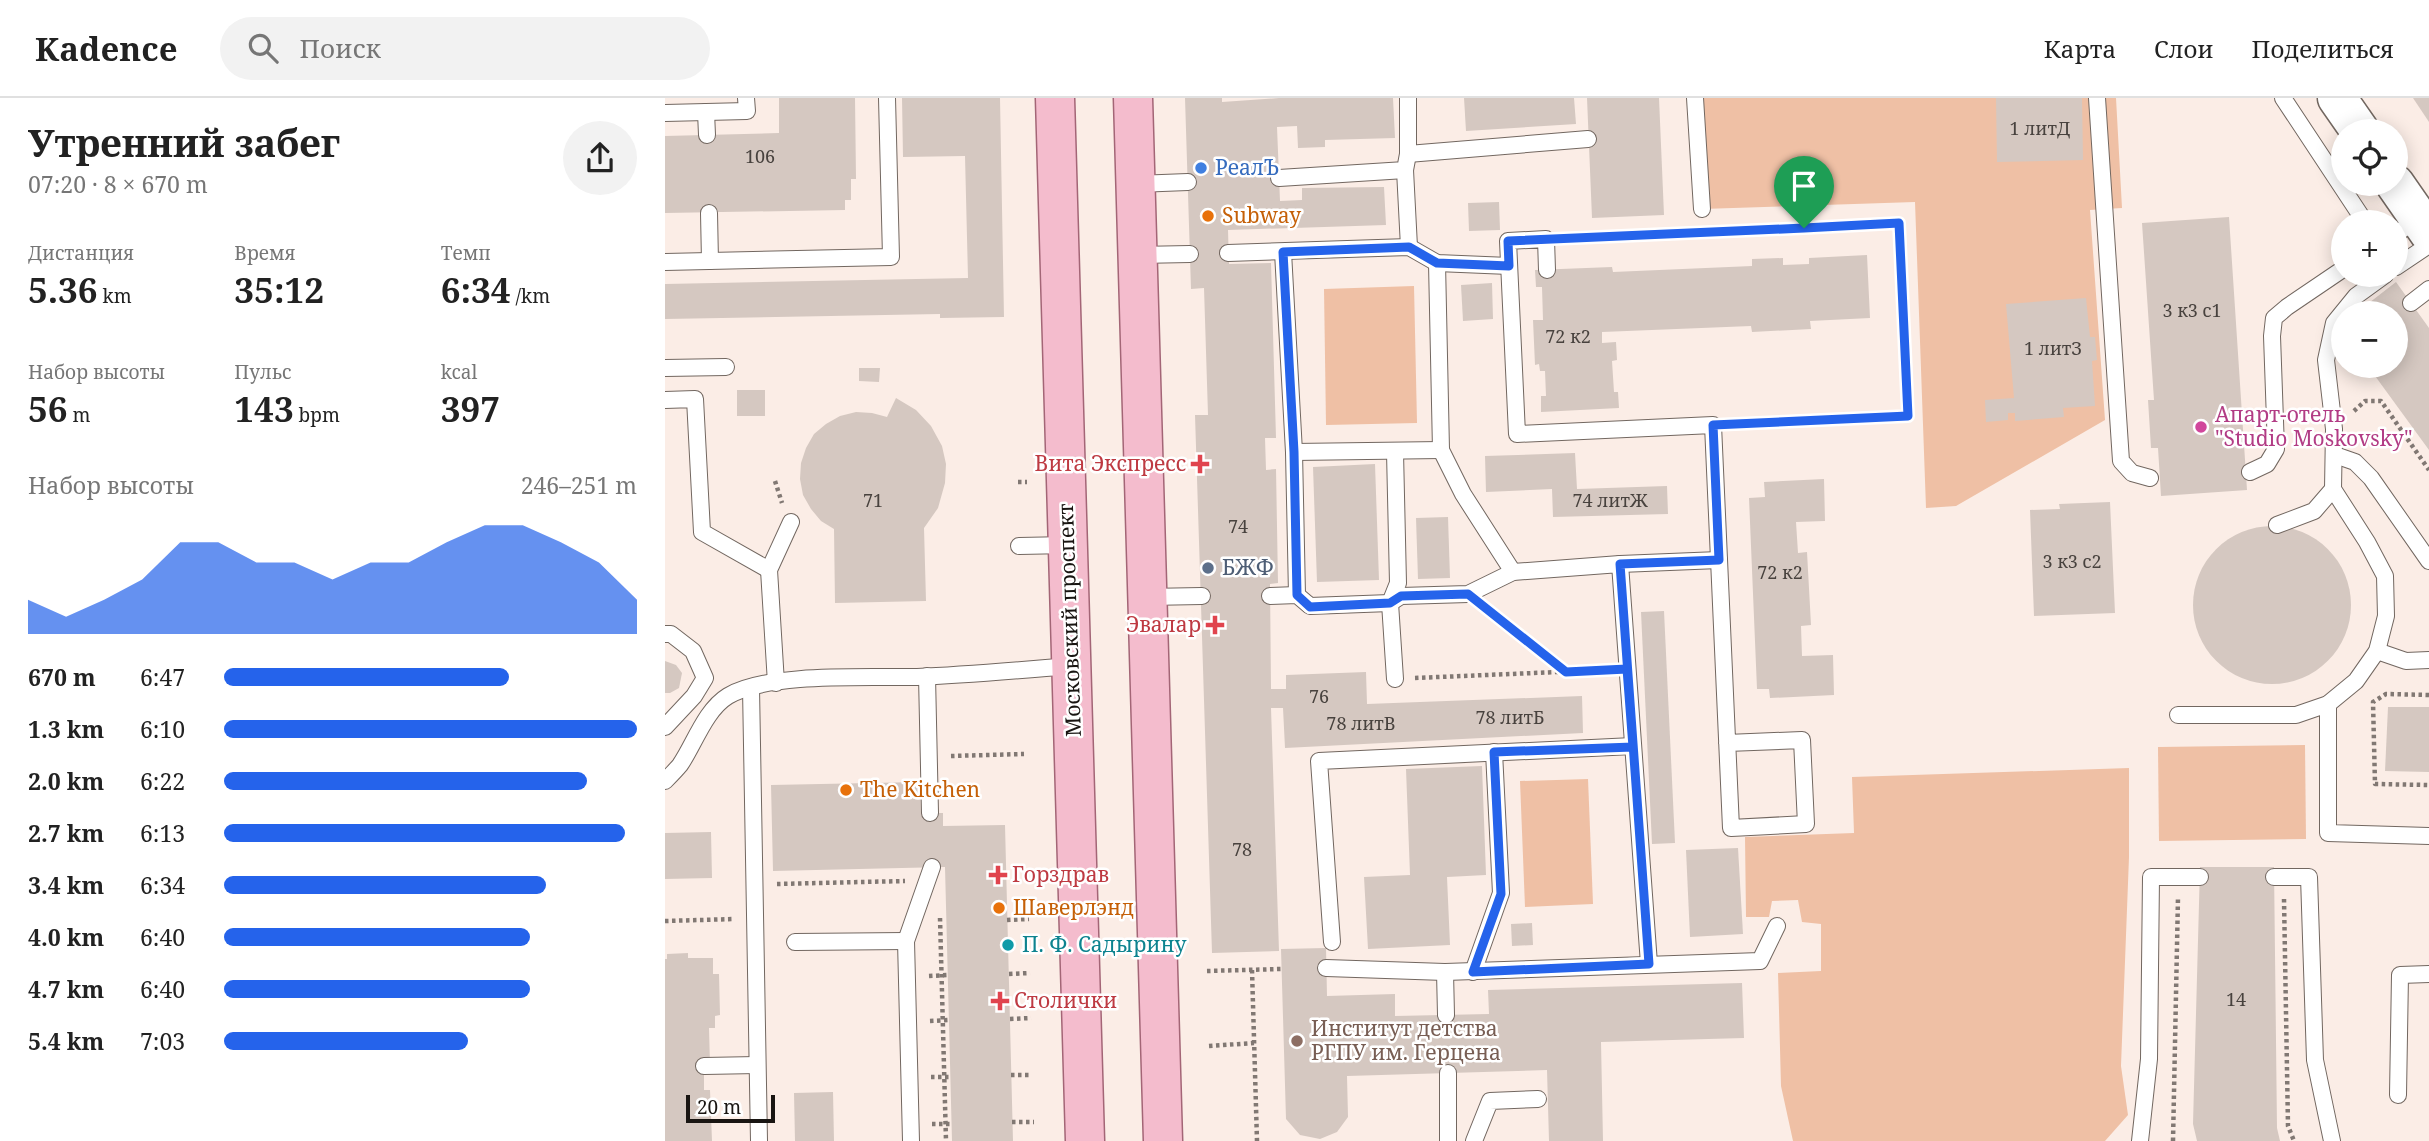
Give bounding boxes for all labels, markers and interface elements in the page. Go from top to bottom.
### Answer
search box [220,17,710,80]
text: Kadence [35,26,178,71]
icon: search [244,29,282,67]
text: Поиск [300,30,381,66]
text: Карта [2044,32,2116,65]
text: Слои [2154,32,2214,65]
text: Поделиться [2252,32,2394,65]
text: Утренний забег [28,116,340,168]
house number: 1 литД [2010,116,2070,140]
map controls [2331,119,2408,378]
button: locate [2331,119,2408,196]
button: share [563,121,637,195]
house number: 106 [745,144,775,168]
place label: РеалЪ [1215,153,1279,181]
pin [1774,156,1834,228]
marker: РеалЪ [1193,160,1209,176]
icon: arrive [1785,167,1823,205]
text: 07:20 · 8 × 670 m [28,168,208,200]
place label: Subway [1222,201,1301,229]
marker: Subway [1200,208,1216,224]
button: + [2331,210,2408,287]
text: Дистанция [28,240,134,266]
text: Время [234,240,296,266]
text: Темп [441,240,491,266]
text: 5.36 [28,266,98,313]
text: 35:12 [234,266,324,313]
text: 6:34 [441,266,511,313]
text: km [98,283,132,309]
text: /km [511,283,550,309]
house number: 3 к3 с1 [2162,298,2222,322]
button: − [2331,301,2408,378]
house number: 72 к2 [1545,324,1591,348]
house number: 1 литЗ [2024,336,2082,360]
text: Набор высоты [28,359,165,385]
text: Пульс [234,359,291,385]
text: kcal [441,359,477,385]
text: 56 [28,385,68,432]
text: 143 [234,385,294,432]
text: 397 [441,385,500,432]
place label: Апарт-отель "Studio Moskovsky" [2215,400,2413,452]
text: m [68,402,90,428]
text: bpm [294,402,340,428]
marker: Апарт-отель "Studio Moskovsky" [2193,419,2209,435]
place label: Вита Экспресс [1034,449,1186,477]
marker: Вита Экспресс [1192,456,1208,472]
text: Набор высоты [28,469,194,501]
text: 246–251 m [521,469,637,501]
house number: 71 [863,488,883,512]
house number: 74 литЖ [1572,488,1648,512]
street label: Московский проспект [1051,503,1087,737]
house number: 74 [1228,514,1248,538]
house number: 3 к3 с2 [2042,549,2102,573]
place label: БЖФ [1222,553,1274,581]
marker: БЖФ [1200,560,1216,576]
house number: 72 к2 [1757,560,1803,584]
place label: Эвалар [1126,610,1201,638]
marker: Эвалар [1207,617,1223,633]
text: 670 m [28,661,96,693]
text: 6:47 [140,661,185,693]
house number: 76 [1309,684,1329,708]
house number: 78 литБ [1476,705,1544,729]
house number: 78 литВ [1326,711,1396,735]
text: 1.3 km [28,713,104,745]
text: 6:10 [140,713,185,745]
text: 2.0 km [28,765,104,797]
text: 6:22 [140,765,185,797]
place label: The Kitchen [860,775,980,803]
marker: The Kitchen [838,782,854,798]
text: 2.7 km [28,817,104,849]
text: 6:13 [140,817,185,849]
house number: 78 [1232,837,1252,861]
place label: Горздрав [1012,860,1109,888]
marker: Горздрав [990,867,1006,883]
text: 3.4 km [28,869,104,901]
text: 6:34 [140,869,185,901]
place label: Шаверлэнд [1013,893,1134,921]
marker: Шаверлэнд [991,900,1007,916]
text: 4.0 km [28,921,104,953]
text: 6:40 [140,921,185,953]
place label: П. Ф. Садырину [1022,930,1187,958]
marker: П. Ф. Садырину [1000,937,1016,953]
text: 4.7 km [28,973,104,1005]
text: 6:40 [140,973,185,1005]
place label: Столички [1014,986,1117,1014]
house number: 14 [2226,987,2246,1011]
marker: Столички [992,993,1008,1009]
place label: Институт детства РГПУ им. Герцена [1311,1014,1501,1066]
text: 5.4 km [28,1025,104,1057]
text: 7:03 [140,1025,185,1057]
marker: Институт детства РГПУ им. Герцена [1289,1033,1305,1049]
scale bar [686,1092,775,1124]
text: 20 m [697,1094,741,1120]

